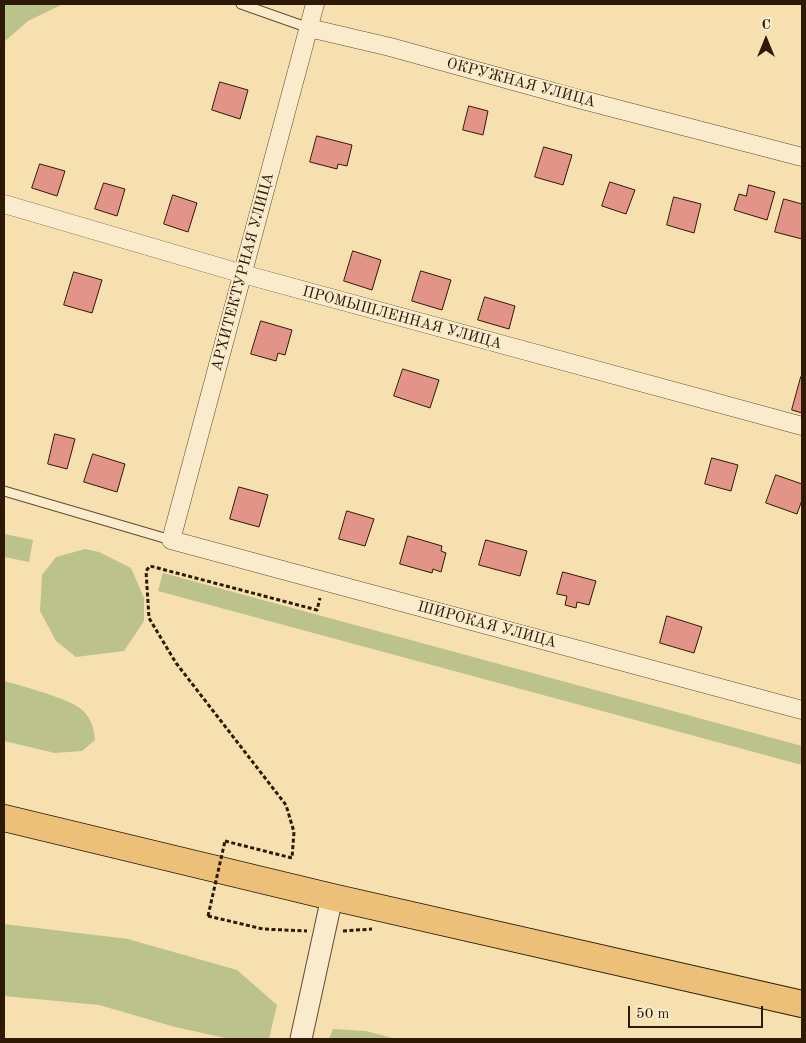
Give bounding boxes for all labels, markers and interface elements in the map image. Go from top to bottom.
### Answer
north arrow [741,15,791,65]
text: С [761,18,771,32]
street label: ОКРУЖНАЯ УЛИЦА [445,54,597,112]
street label: АРХИТЕКТУРНАЯ УЛИЦА [208,171,278,373]
street label: ПРОМЫШЛЕННАЯ УЛИЦА [300,283,504,353]
street label: ШИРОКАЯ УЛИЦА [416,598,558,652]
scale bar [631,996,766,1028]
text: 50 m [636,1007,670,1022]

